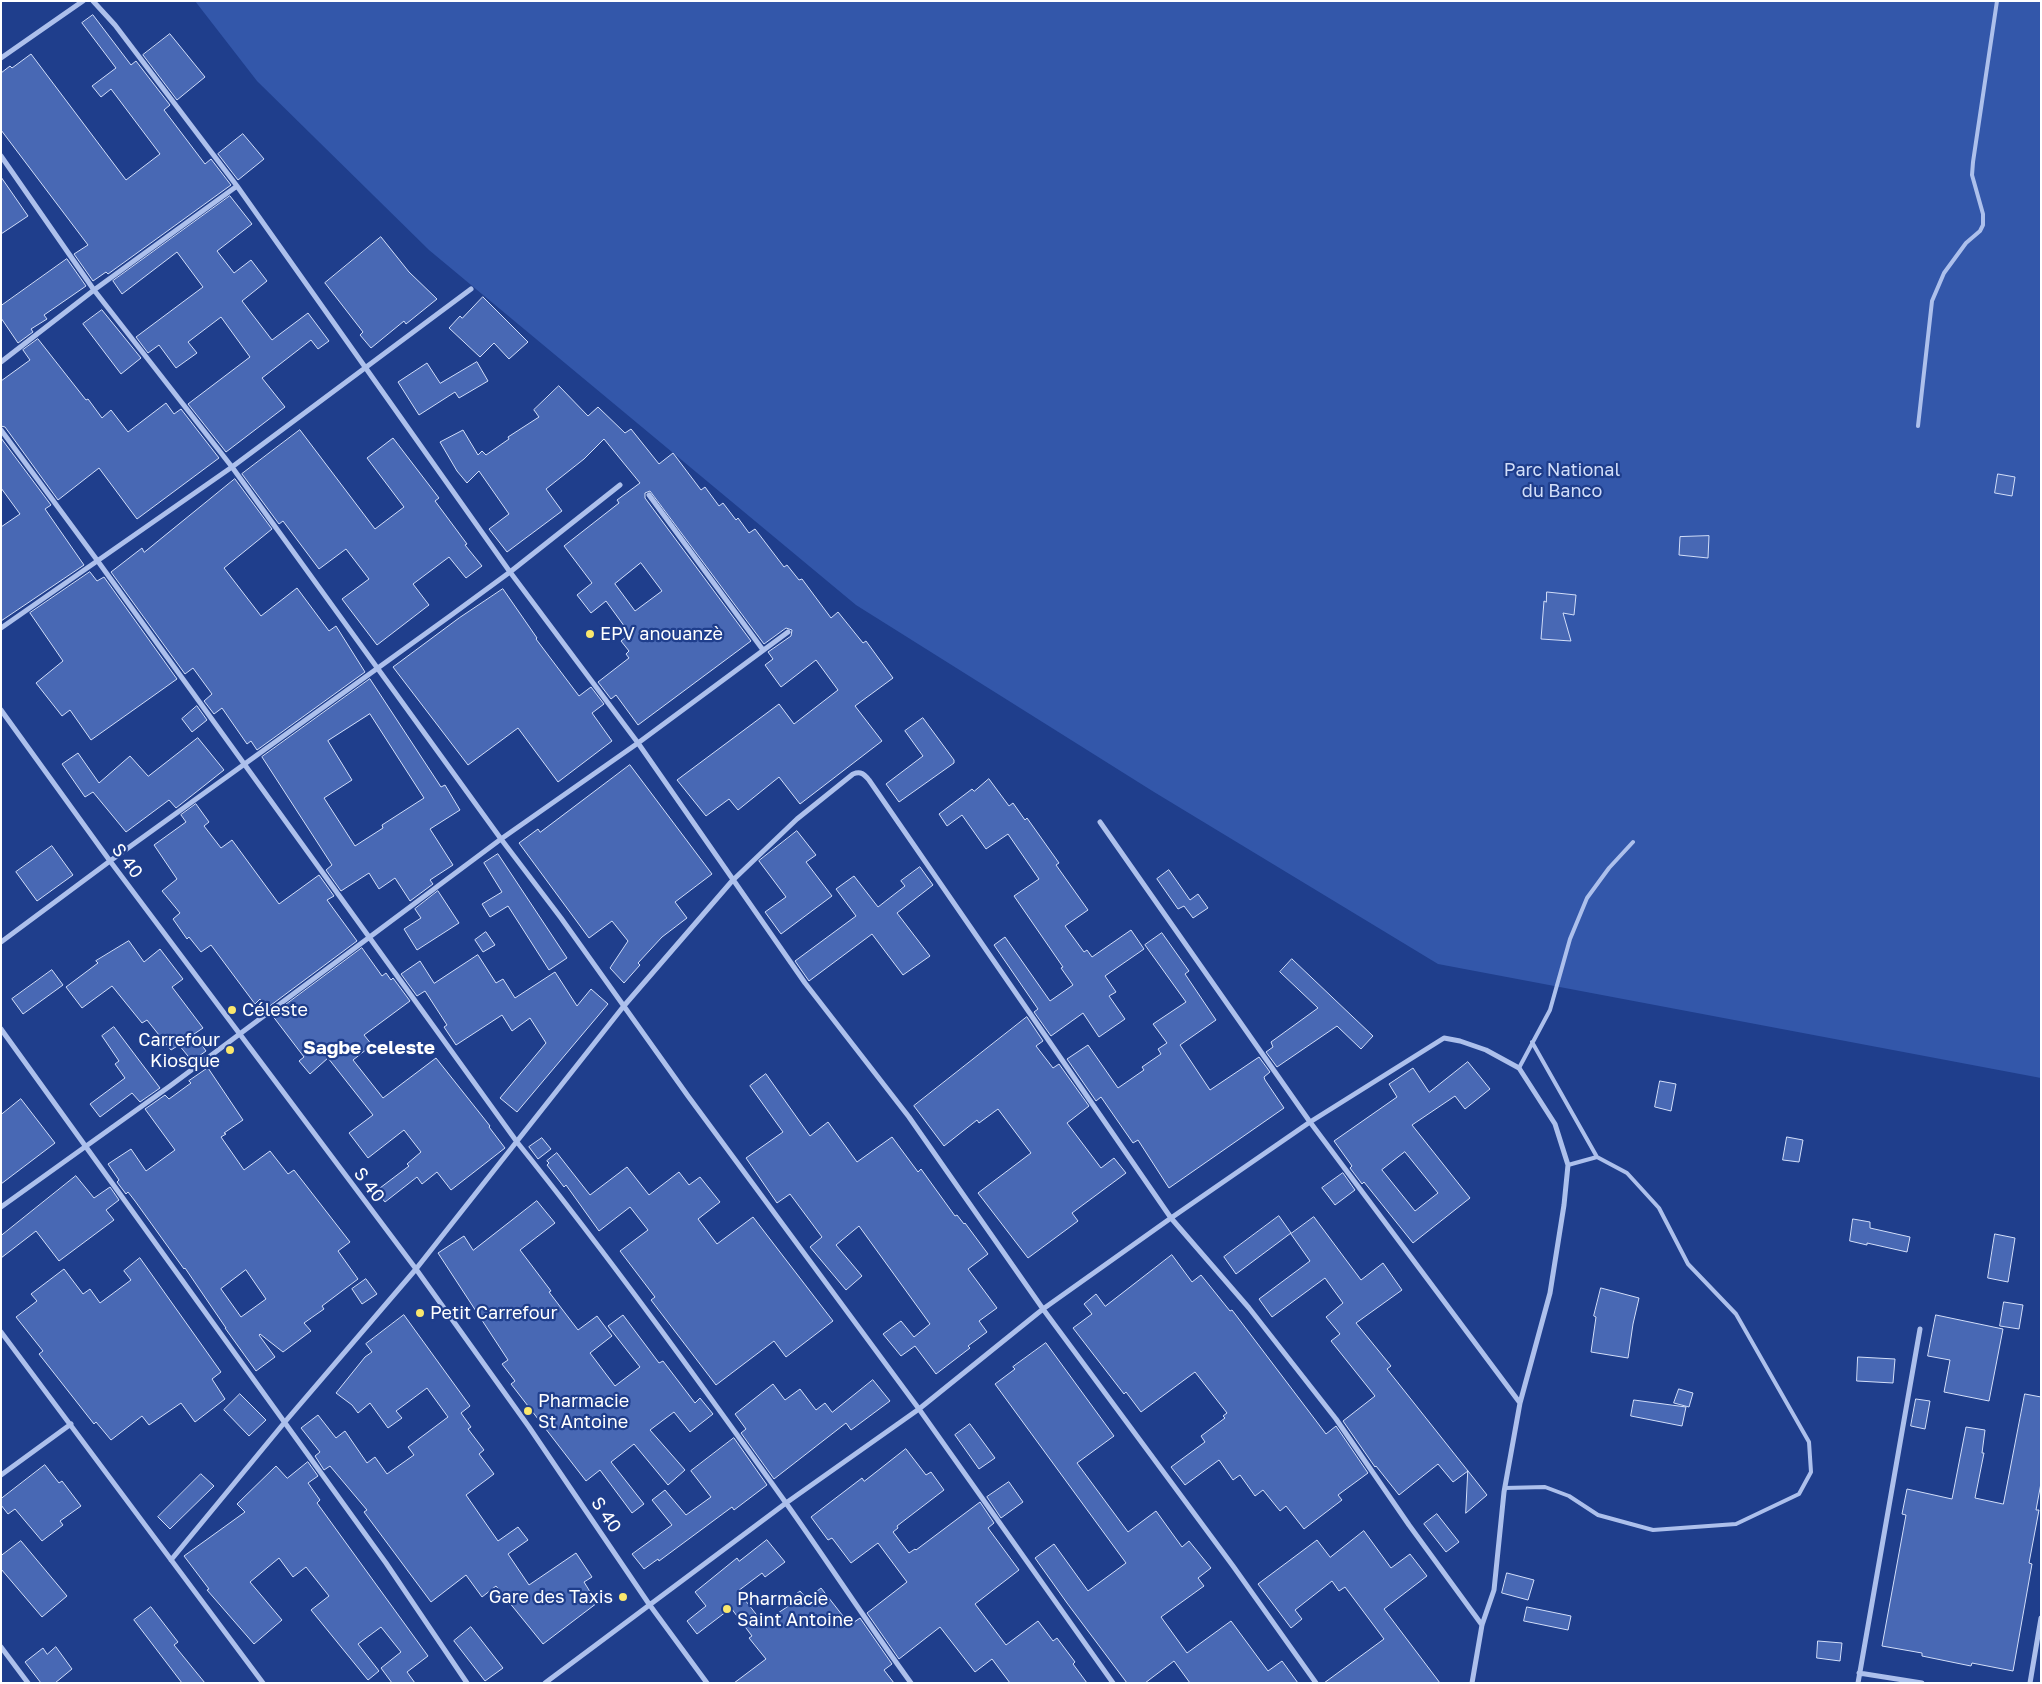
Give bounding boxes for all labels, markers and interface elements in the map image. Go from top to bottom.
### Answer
park label: Parc National du Banco [1504,459,1620,502]
place label: EPV anouanzè [600,623,723,645]
marker: EPV anouanzè [584,628,596,640]
street label: S 40 [107,839,147,883]
place label: Céleste [242,999,308,1021]
marker: Céleste [226,1004,238,1016]
place label: Carrefour Kiosque [138,1029,220,1072]
district label: Sagbe celeste [303,1037,435,1059]
marker: Carrefour Kiosque [224,1044,236,1056]
street label: S 40 [349,1163,389,1207]
place label: Petit Carrefour [430,1302,557,1324]
marker: Petit Carrefour [414,1307,426,1319]
place label: Pharmacie St Antoine [538,1390,629,1432]
marker: Pharmacie St Antoine [522,1405,534,1417]
street label: S 40 [586,1493,626,1537]
place label: Gare des Taxis [489,1586,613,1608]
place label: Pharmacie Saint Antoine [737,1588,853,1630]
marker: Gare des Taxis [617,1591,629,1603]
marker: Pharmacie Saint Antoine [721,1603,733,1615]

